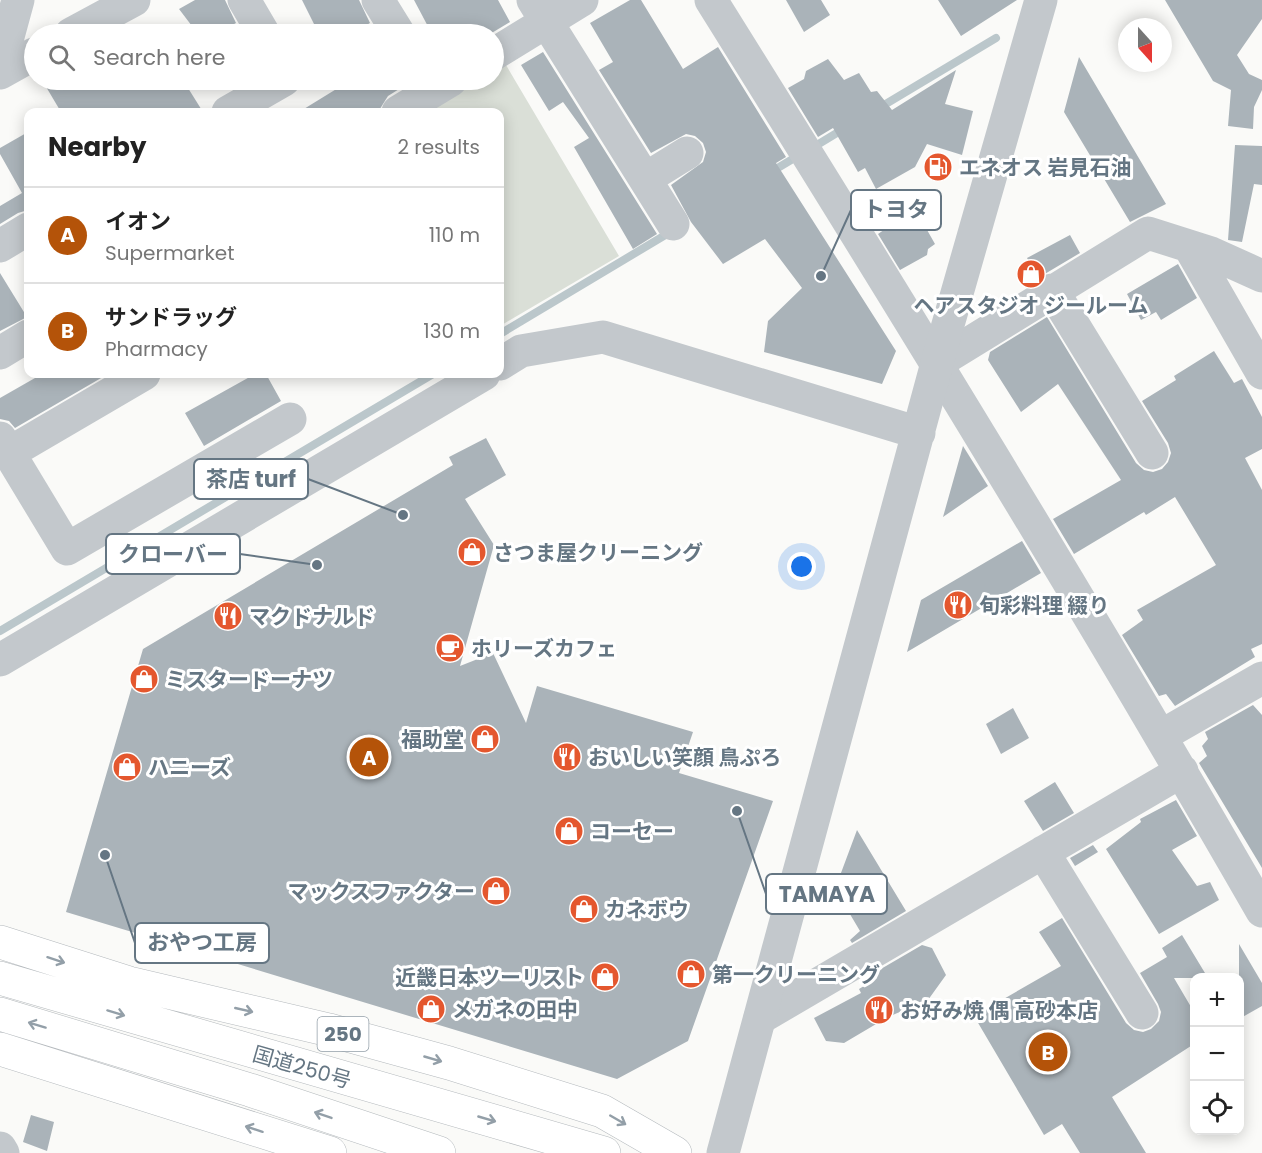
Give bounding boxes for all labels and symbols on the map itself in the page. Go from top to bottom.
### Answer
north arrow [1118,18,1172,72]
fuel station icon: エネオス 岩見石油 [922,151,954,183]
place label: エネオス 岩見石油 [959,153,1131,182]
callout: トヨタ [851,190,941,230]
text: トヨタ [863,194,929,225]
shop icon: ヘアスタジオ ジールーム [1015,258,1047,290]
place label: ヘアスタジオ ジールーム [914,291,1148,320]
callout: 茶店 turf [194,459,308,499]
text: 茶店 turf [206,464,296,495]
callout: クローバー [106,534,240,574]
shop icon: さつま屋クリーニング [456,536,488,568]
place label: さつま屋クリーニング [493,538,703,567]
text: クローバー [118,539,228,570]
your location [787,552,816,581]
restaurant icon: 旬彩料理 綴り [942,589,974,621]
place label: 旬彩料理 綴り [979,591,1109,620]
restaurant icon: マクドナルド [212,600,244,632]
place label: マクドナルド [249,602,375,631]
cafe icon: ホリーズカフェ [434,632,466,664]
place label: ホリーズカフェ [471,634,617,663]
shop icon: ミスタードーナツ [128,663,160,695]
place label: ミスタードーナツ [165,665,333,694]
shop icon: 福助堂 [469,723,501,755]
place label: 福助堂 [401,725,464,754]
pin: A [350,734,388,780]
restaurant icon: おいしい笑顔 鳥ぷろ [551,741,583,773]
place label: おいしい笑顔 鳥ぷろ [588,743,781,772]
shop icon: ハニーズ [111,751,143,783]
place label: ハニーズ [148,753,231,782]
shop icon: コーセー [553,815,585,847]
place label: コーセー [590,817,674,846]
callout: TAMAYA [766,874,887,914]
shop icon: マックスファクター [480,875,512,907]
place label: マックスファクター [287,877,475,906]
text: TAMAYA [779,879,875,910]
shop icon: カネボウ [568,893,600,925]
place label: カネボウ [605,895,689,924]
callout: おやつ工房 [135,923,269,963]
text: おやつ工房 [147,927,257,958]
one-way arrow [46,955,65,966]
shop icon: 第一クリーニング [675,958,707,990]
place label: 第一クリーニング [712,960,880,989]
shop icon: 近畿日本ツーリスト [589,961,621,993]
place label: 近畿日本ツーリスト [395,963,584,992]
shop icon: メガネの田中 [415,993,447,1025]
restaurant icon: お好み焼 偶 高砂本店 [863,994,895,1026]
place label: メガネの田中 [452,995,578,1024]
place label: お好み焼 偶 高砂本店 [900,996,1098,1025]
one-way arrow [234,1005,253,1016]
one-way arrow [106,1008,125,1019]
road number: 250 [318,1017,368,1051]
one-way arrow [28,1019,47,1030]
pin: B [1028,1030,1068,1074]
street label: 国道250号 [249,1039,355,1095]
one-way arrow [423,1054,442,1065]
one-way arrow [314,1109,333,1120]
one-way arrow [477,1114,496,1125]
one-way arrow [608,1115,626,1126]
one-way arrow [245,1122,264,1133]

